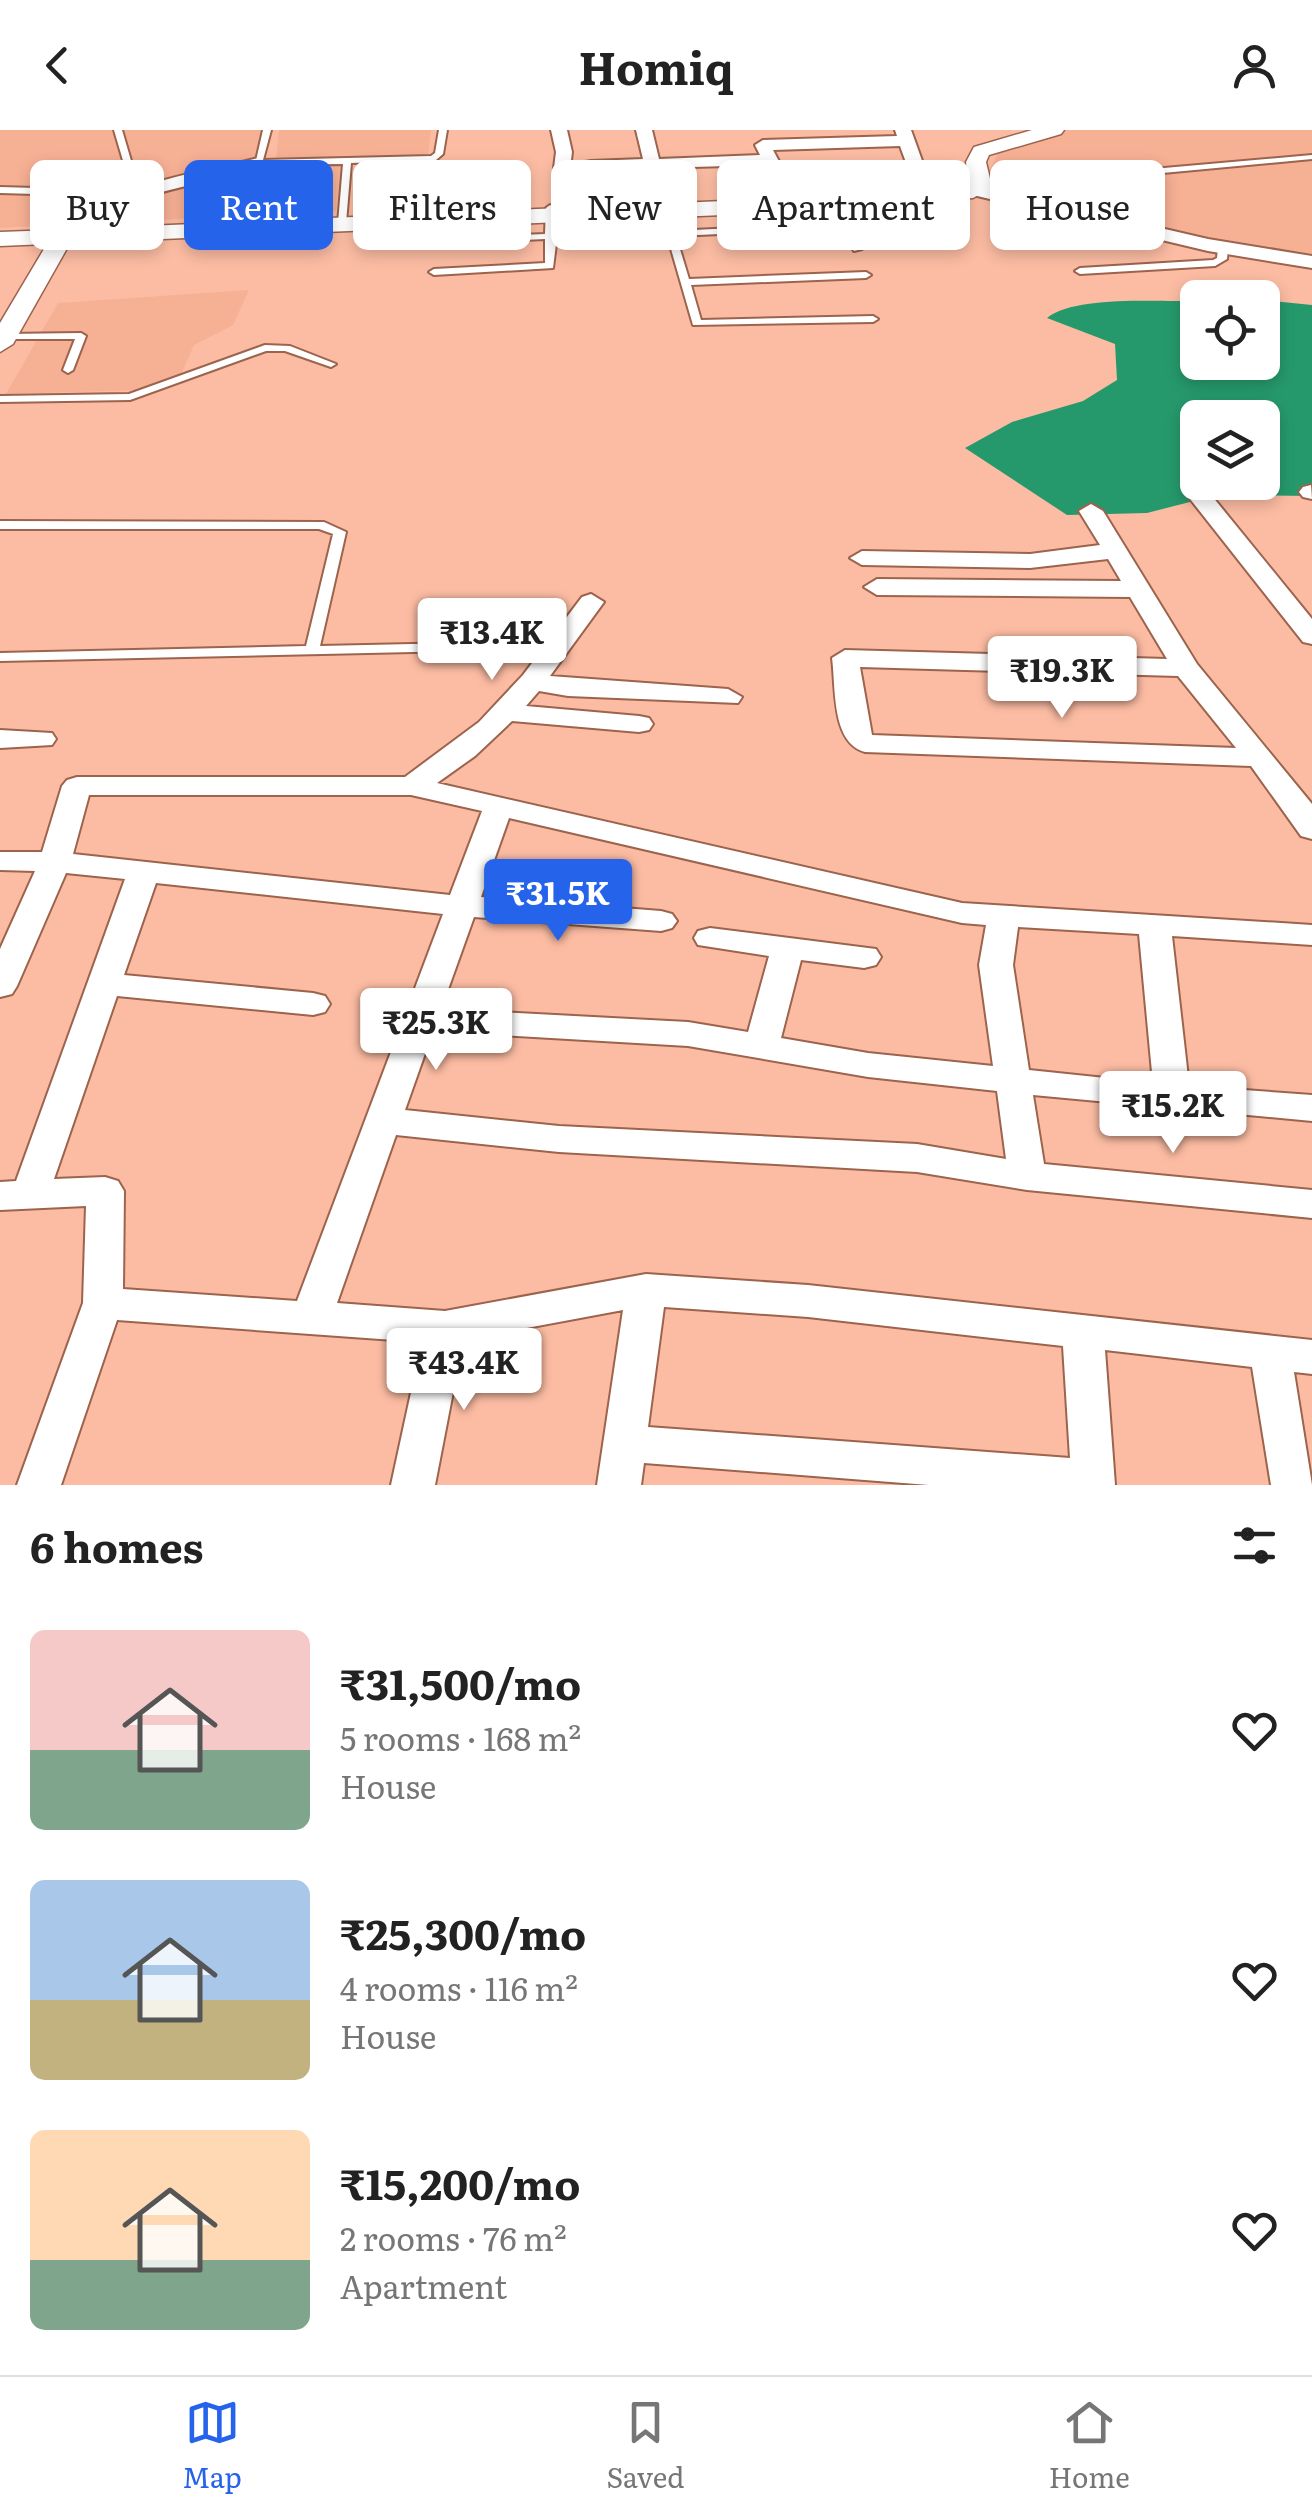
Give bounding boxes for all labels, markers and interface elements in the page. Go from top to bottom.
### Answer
text: Homiq [578,32,734,99]
icon: back [30,38,85,93]
icon: person [1227,38,1282,93]
chip: Buy [30,160,164,250]
chip: Rent [184,160,333,250]
chip: Filters [353,160,531,250]
chip: New [551,160,697,250]
chip: Apartment [717,160,970,250]
chip: House [990,160,1165,250]
map controls [1180,280,1280,500]
button: locate [1180,280,1280,380]
button: layers [1180,400,1280,500]
pin: ₹13.4K [411,598,573,683]
text: ₹13.4K [440,606,544,654]
pin: ₹19.3K [981,636,1143,721]
text: ₹19.3K [1010,644,1114,692]
pin: ₹31.5K [477,859,639,944]
text: ₹31.5K [506,867,610,915]
pin: ₹25.3K [355,988,517,1073]
text: ₹25.3K [382,996,490,1044]
pin: ₹15.2K [1092,1071,1254,1156]
text: ₹15.2K [1121,1079,1225,1127]
pin: ₹43.4K [383,1328,545,1413]
text: ₹43.4K [409,1336,519,1384]
text: 6 homes [30,1514,204,1576]
icon: filters [1227,1518,1282,1573]
text: ₹31,500/mo [340,1651,581,1713]
icon: home [110,1670,230,1790]
icon: heart [1227,1703,1282,1758]
text: 5 rooms · 168 m² [340,1713,581,1761]
text: House [340,1761,436,1809]
text: ₹25,300/mo [340,1901,586,1963]
icon: home [110,1920,230,2040]
icon: heart [1227,1953,1282,2008]
text: 4 rooms · 116 m² [340,1963,578,2011]
text: House [340,2011,436,2059]
text: ₹15,200/mo [340,2151,580,2213]
icon: home [110,2170,230,2290]
icon: heart [1227,2203,1282,2258]
text: 2 rooms · 76 m² [340,2213,567,2261]
text: Apartment [340,2261,507,2309]
tab: Map [182,2395,242,2497]
tab: Saved [606,2395,684,2497]
tab: Home [1049,2395,1130,2497]

